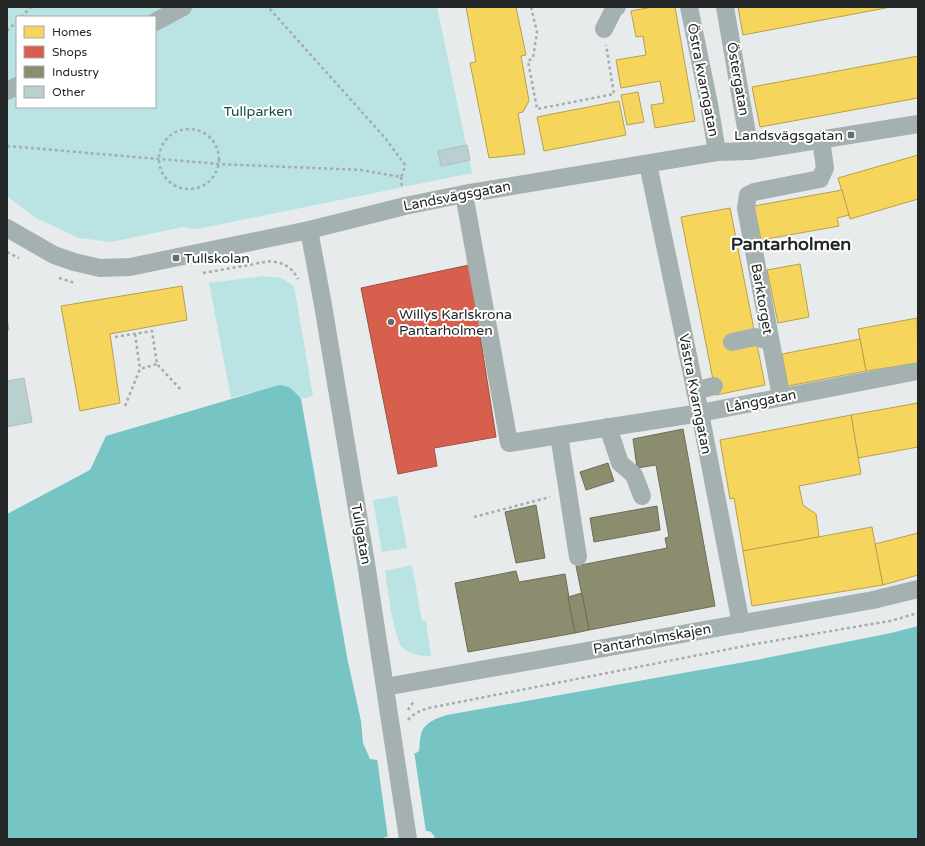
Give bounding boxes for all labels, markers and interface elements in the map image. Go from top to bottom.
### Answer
legend [16,16,156,108]
street label: Östra kvarngatan [684,22,722,138]
text: Homes [52,25,92,39]
street label: Östergatan [723,41,753,117]
text: Shops [52,45,87,59]
text: Industry [52,65,99,79]
text: Other [52,85,85,99]
park label: Tullparken [223,103,293,120]
place label: Landsvägsgatan [734,127,843,144]
marker: Landsvägsgatan [846,130,856,140]
street label: Landsvägsgatan [402,177,512,215]
district label: Pantarholmen [731,233,851,255]
place label: Tullskolan [184,250,250,267]
marker: Tullskolan [171,253,181,263]
street label: Barktorget [747,262,777,336]
place label: Willys Karlskrona Pantarholmen [399,306,512,339]
marker: Willys Karlskrona Pantarholmen [386,317,396,327]
street label: Västra Kvarngatan [675,332,715,456]
street label: Långgatan [724,386,798,416]
street label: Tullgatan [347,502,375,566]
street label: Pantarholmskajen [592,620,712,658]

